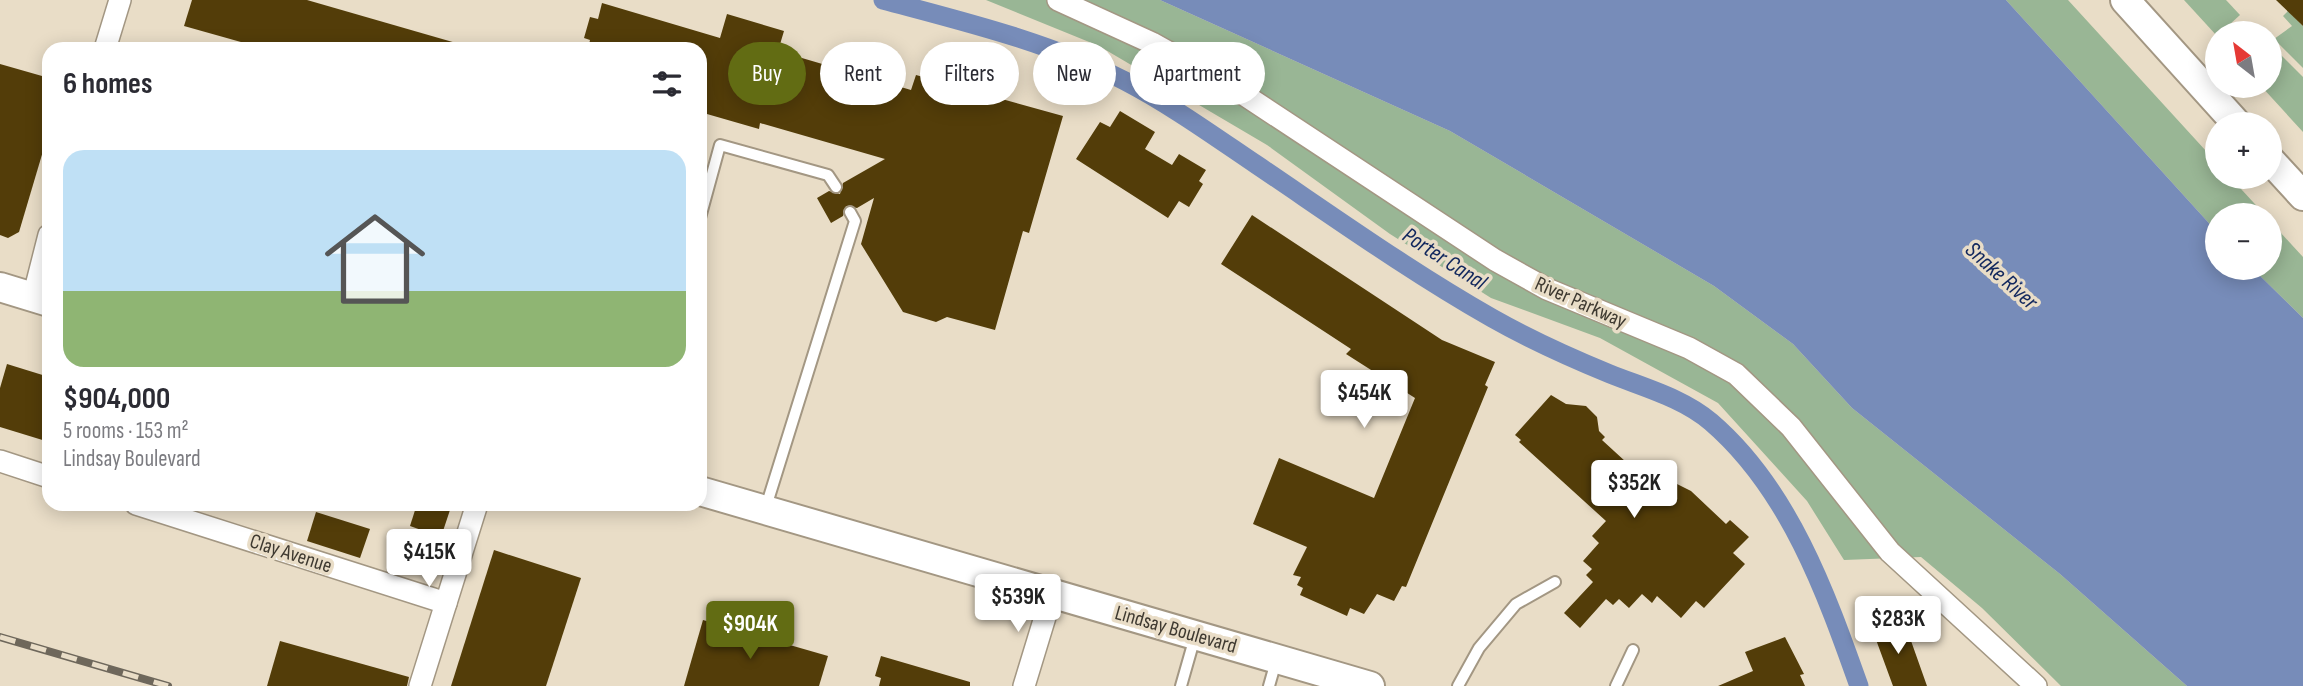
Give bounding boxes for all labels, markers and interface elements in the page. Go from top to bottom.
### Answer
north arrow [2205,21,2282,98]
map controls [2205,21,2282,280]
chip: Buy [728,42,806,105]
chip: Rent [820,42,906,105]
chip: Filters [920,42,1019,105]
chip: New [1033,42,1116,105]
chip: Apartment [1130,42,1265,105]
icon: filters [648,65,686,103]
text: 6 homes [63,66,152,102]
button: + [2205,112,2282,189]
icon: home [312,196,438,322]
button: − [2205,203,2282,280]
water label: Porter Canal [1397,221,1492,297]
water label: Snake River [1959,236,2044,317]
street label: River Parkway [1531,271,1631,334]
pin: $454K [1315,370,1413,430]
text: $454K [1337,379,1391,407]
text: $904,000 [63,381,170,417]
text: 5 rooms · 153 m² [63,417,189,445]
text: Lindsay Boulevard [63,445,201,473]
pin: $352K [1585,461,1683,520]
text: $352K [1607,469,1661,497]
street label: Clay Avenue [247,528,335,578]
pin: $415K [380,530,478,589]
text: $415K [402,538,456,566]
pin: $539K [969,574,1067,634]
text: $539K [991,583,1045,611]
pin: $283K [1849,596,1947,656]
street label: Lindsay Boulevard [1112,600,1240,659]
pin: $904K [701,602,799,661]
text: $283K [1871,605,1925,633]
text: $904K [722,610,778,638]

